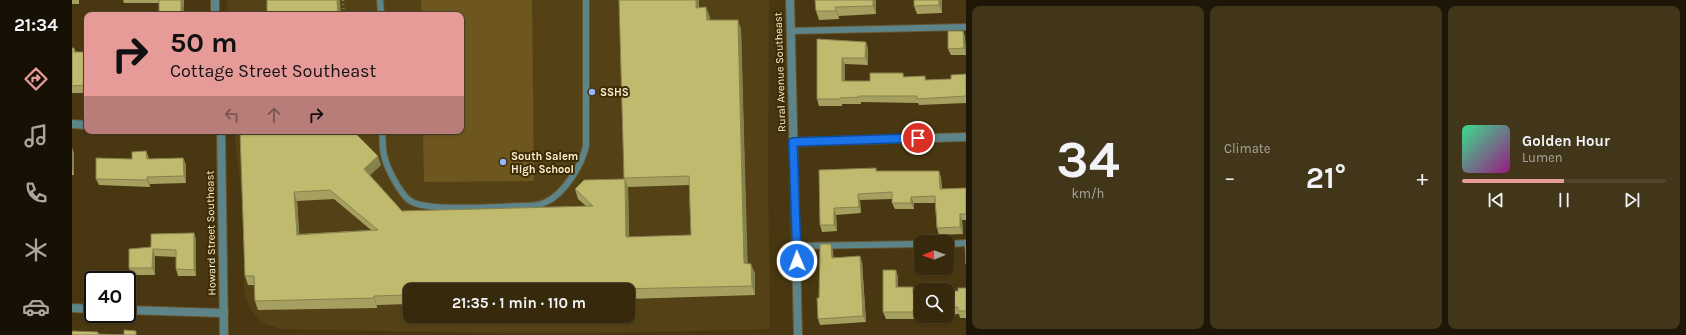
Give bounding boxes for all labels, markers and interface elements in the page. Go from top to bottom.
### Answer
street label: Rural Avenue Southeast [771,12,789,132]
text: 21:34 [14,14,58,36]
text: 50 m [170,26,238,59]
icon: right [104,28,156,80]
text: Cottage Street Southeast [170,60,376,82]
icon: directions [22,65,50,93]
place label: SSHS [600,86,629,99]
marker: SSHS [587,87,597,97]
icon: left [221,104,243,126]
icon: ahead [263,104,285,126]
icon: right [305,104,327,126]
pin [901,121,935,155]
icon: music [22,122,50,150]
icon: arrive [907,127,929,149]
text: 34 [1056,129,1120,190]
text: Golden Hour [1522,132,1610,150]
text: Climate [1224,141,1270,156]
place label: South Salem High School [511,150,578,176]
text: Lumen [1522,150,1563,165]
marker: South Salem High School [498,157,508,167]
text: 21° [1306,160,1346,196]
text: − [1224,165,1236,191]
text: + [1416,165,1428,191]
street label: Howard Street Southeast [203,170,219,296]
icon: phone [22,179,50,207]
text: km/h [1072,186,1104,201]
icon: previous [1485,189,1507,211]
icon: pause [1553,189,1575,211]
icon: next [1621,189,1643,211]
north arrow [914,235,954,275]
map controls [914,235,954,323]
icon: climate [22,236,50,264]
position arrow [776,240,818,282]
speed limit sign: 40 [84,271,136,323]
button: search [914,283,954,323]
icon: car [22,293,50,321]
text: 21:35 · 1 min · 110 m [452,294,586,312]

